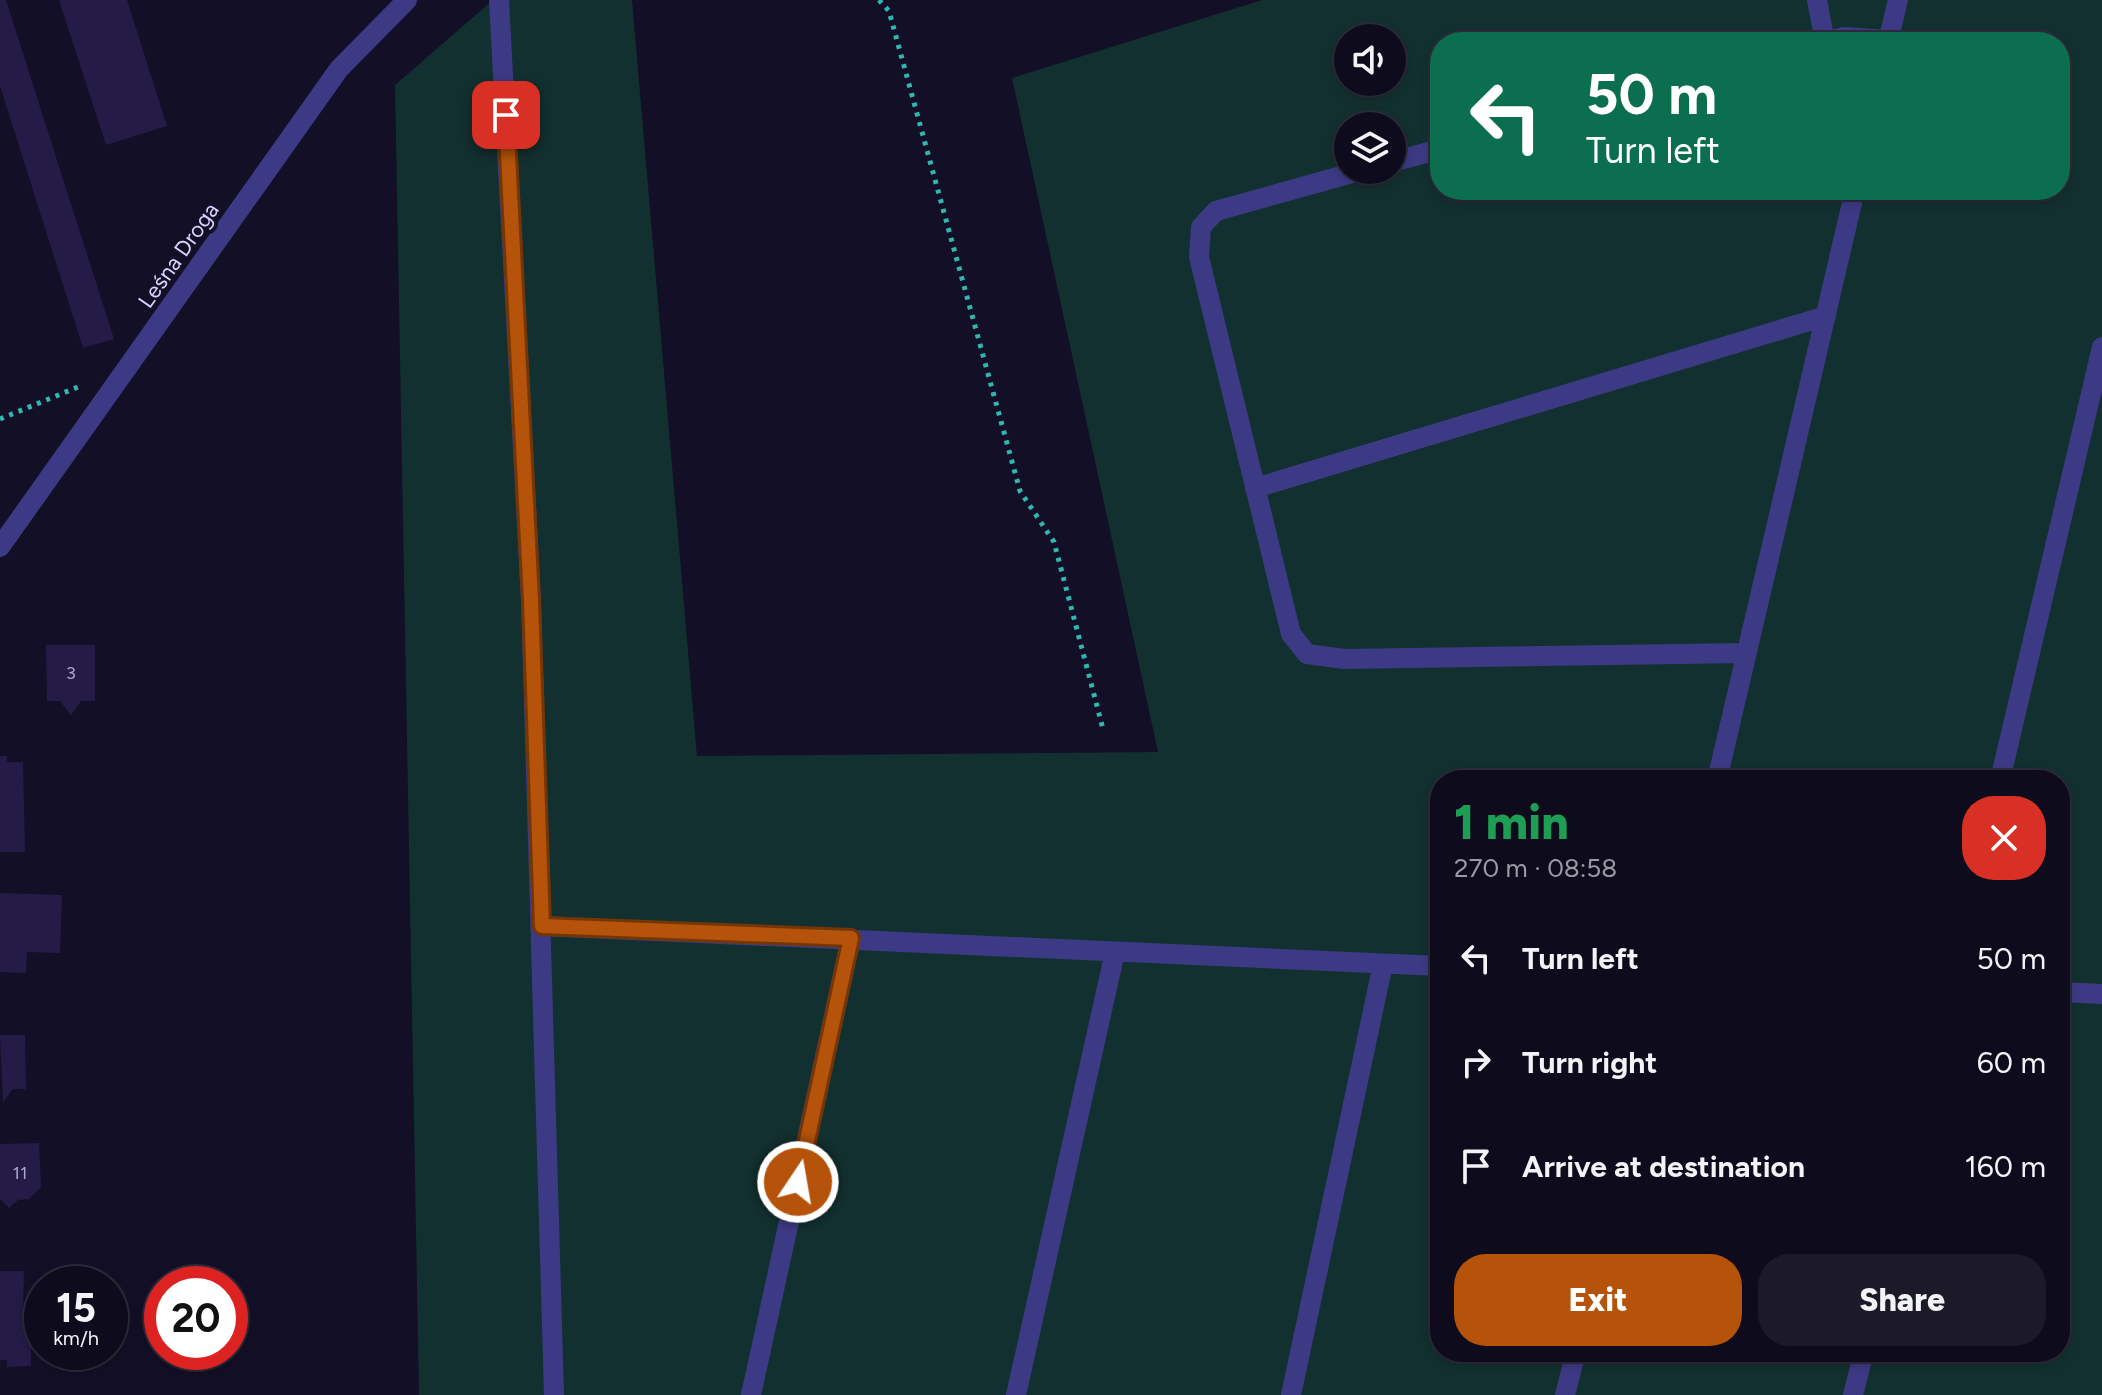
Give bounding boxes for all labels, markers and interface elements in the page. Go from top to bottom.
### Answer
map controls [1334,24,1406,184]
button: sound [1334,24,1406,96]
text: 50 m [1586,61,1717,128]
icon: left [1454,64,1558,168]
pin [472,81,540,149]
icon: arrive [484,93,528,137]
button: layers [1334,112,1406,184]
text: Turn left [1586,129,1720,172]
street label: Leśna Droga [132,197,225,313]
house number: 3 [66,662,76,684]
text: 1 min [1454,793,1569,851]
button: close [1962,796,2046,880]
text: 270 m · 08:58 [1454,852,1617,884]
icon: left [1454,936,1498,980]
text: Turn left [1522,940,1639,977]
text: 50 m [1977,940,2046,977]
icon: right [1454,1040,1498,1084]
text: Turn right [1522,1044,1657,1081]
text: 60 m [1977,1044,2046,1081]
position arrow [756,1140,840,1224]
icon: arrive [1454,1144,1498,1188]
text: Arrive at destination [1522,1148,1805,1185]
text: 160 m [1964,1148,2046,1185]
house number: 11 [13,1162,27,1184]
button: Exit [1454,1254,1742,1346]
button: Share [1758,1254,2046,1346]
speed limit sign: 20 [144,1266,248,1370]
text: 15 [56,1284,96,1332]
text: km/h [53,1326,99,1350]

